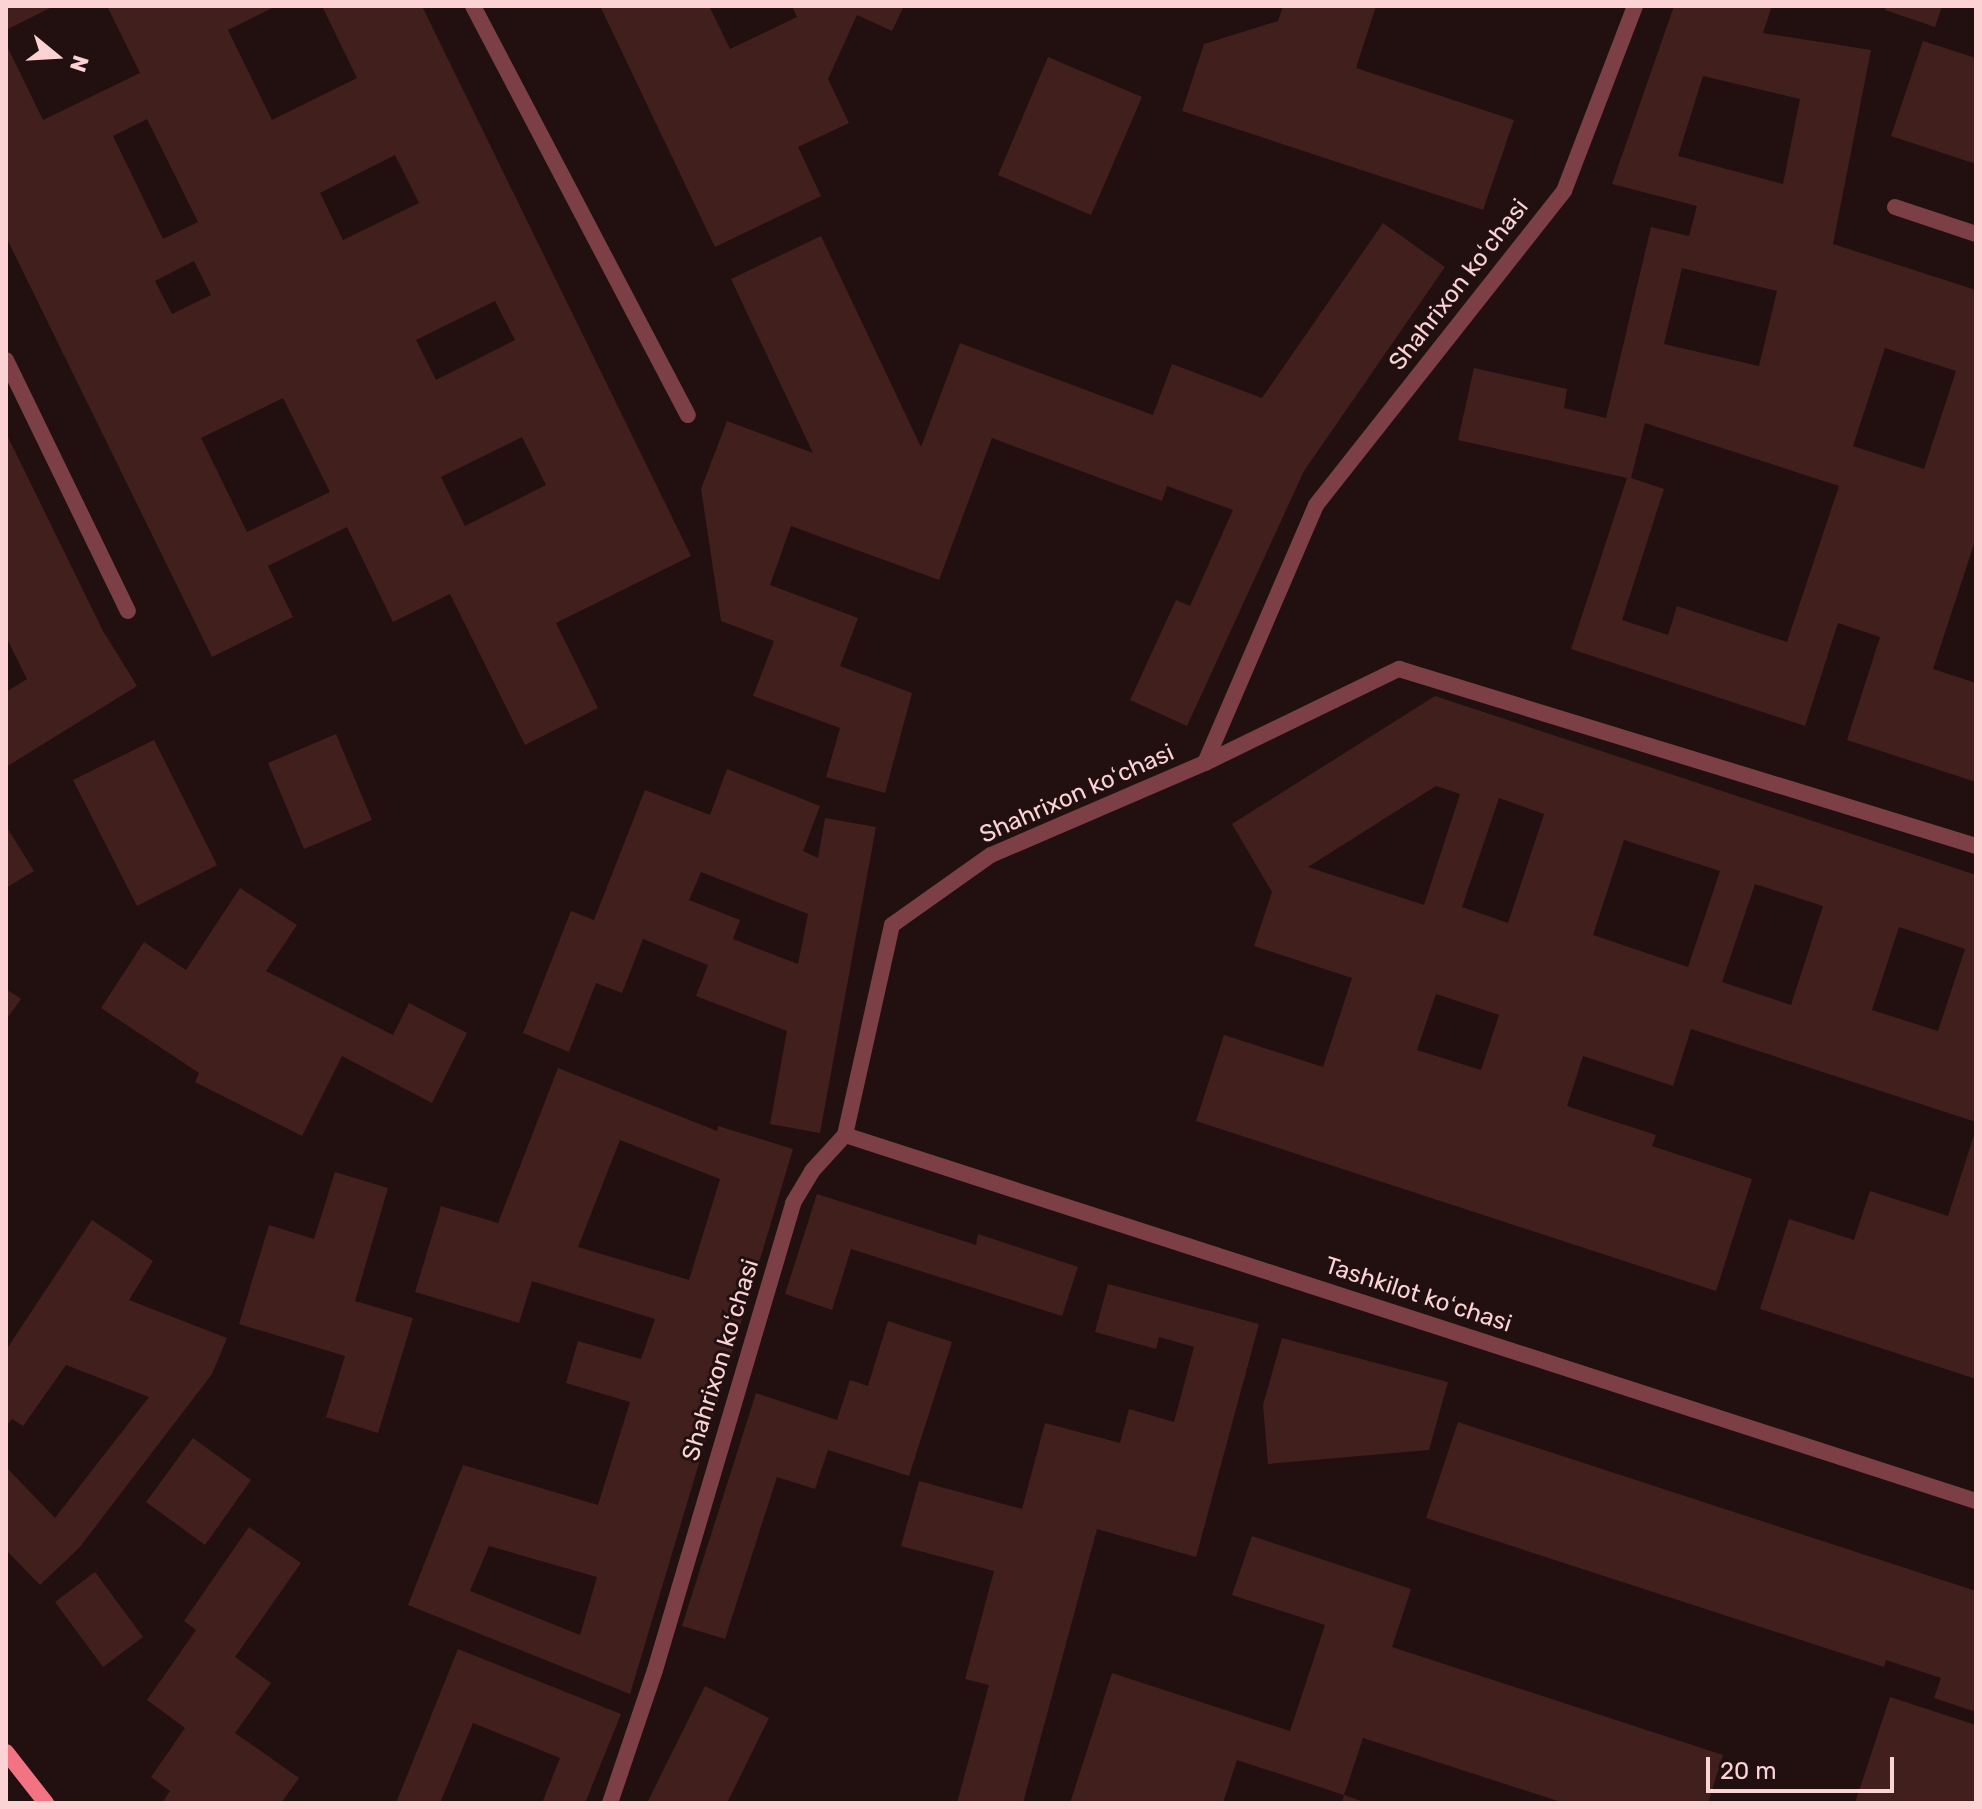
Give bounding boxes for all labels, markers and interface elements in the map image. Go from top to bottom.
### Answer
north arrow [16,16,96,96]
text: N [64,52,95,75]
street label: Shahrixon koʻchasi [1383,194,1535,376]
street label: Shahrixon koʻchasi [976,738,1178,850]
street label: Tashkilot koʻchasi [1321,1251,1515,1339]
street label: Shahrixon koʻchasi [677,1256,765,1464]
scale bar [1710,1741,1898,1791]
text: 20 m [1720,1757,1777,1785]

